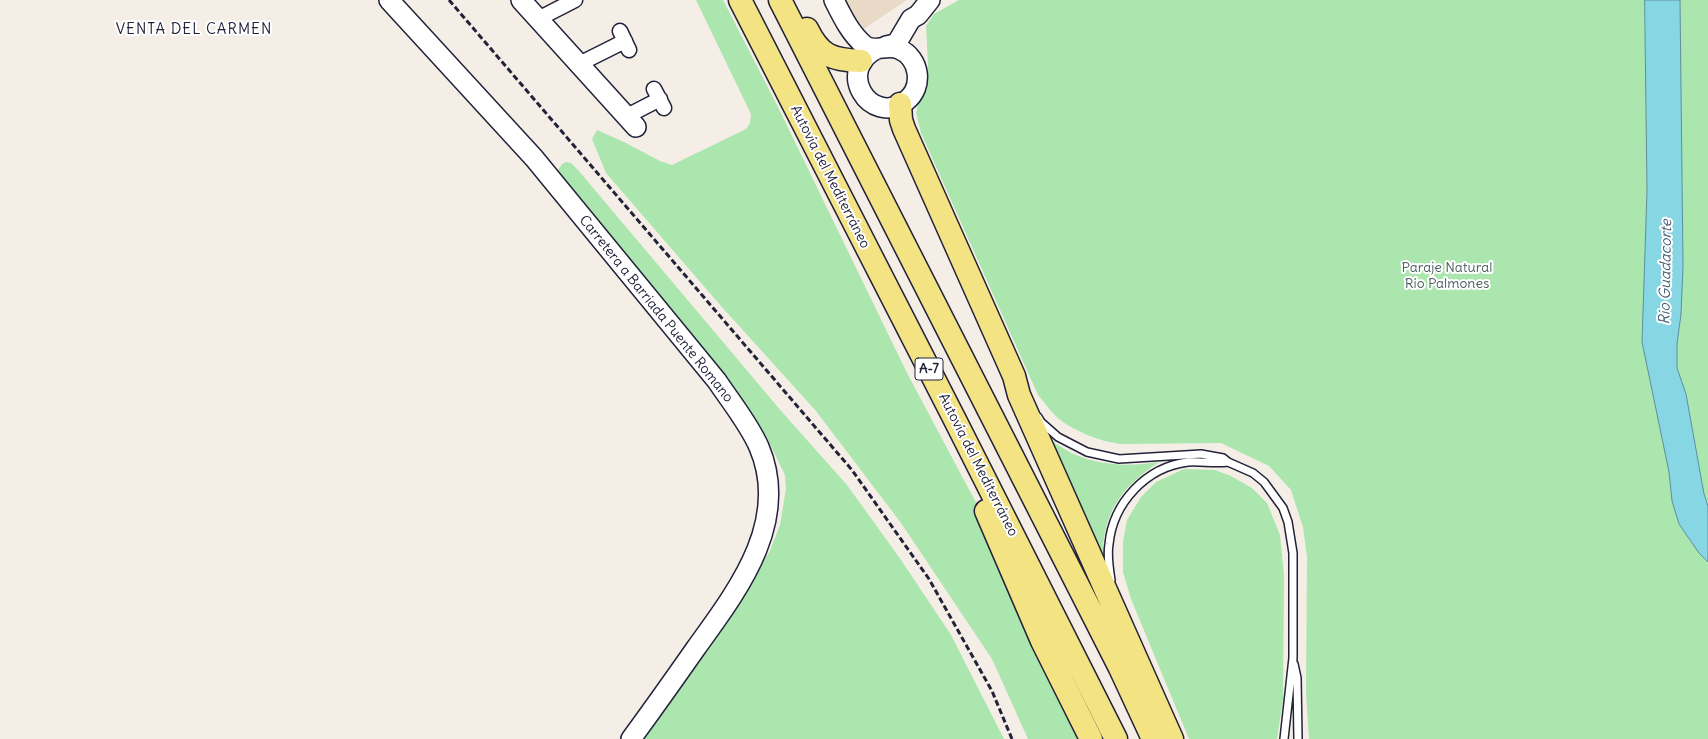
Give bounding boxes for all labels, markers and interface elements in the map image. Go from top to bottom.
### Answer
district label: VENTA DEL CARMEN [116,21,272,39]
street label: Autovía del Mediterráneo [787,103,873,251]
street label: Carretera a Barriada Puente Romano [575,212,737,406]
water label: Rio Guadacorte [1656,219,1676,325]
park label: Paraje Natural Río Palmones [1402,260,1492,292]
road number: A-7 [915,358,943,380]
street label: Autovía del Mediterráneo [935,391,1021,539]

